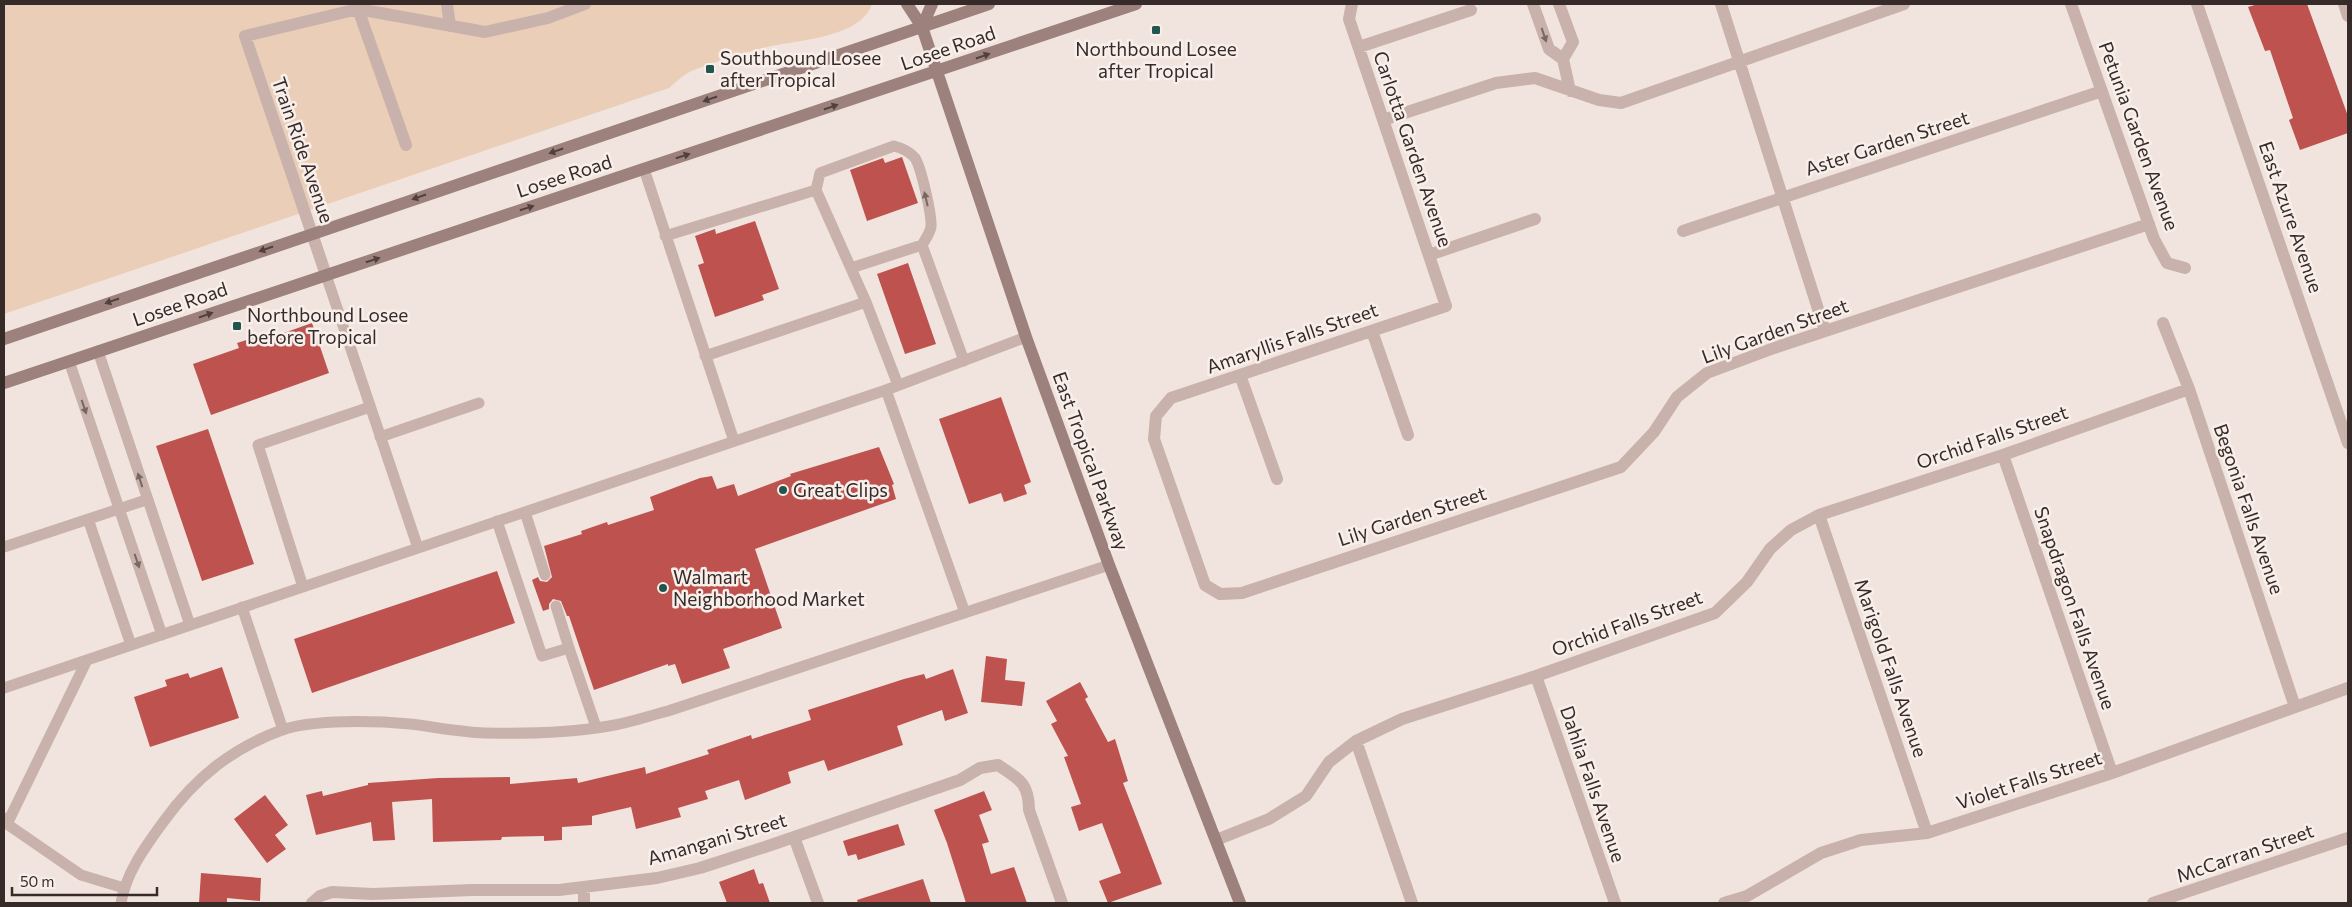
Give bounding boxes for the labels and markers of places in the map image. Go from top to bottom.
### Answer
marker: Northbound Losee after Tropical [1150,24,1162,36]
place label: Northbound Losee after Tropical [1075,37,1237,82]
place label: Southbound Losee after Tropical [720,46,881,91]
marker: Southbound Losee after Tropical [704,63,716,75]
place label: Northbound Losee before Tropical [247,303,408,348]
marker: Northbound Losee before Tropical [231,320,243,332]
place label: Great Clips [793,478,888,501]
marker: Great Clips [777,484,789,496]
place label: Walmart Neighborhood Market [673,565,865,610]
marker: Walmart Neighborhood Market [657,582,669,594]

